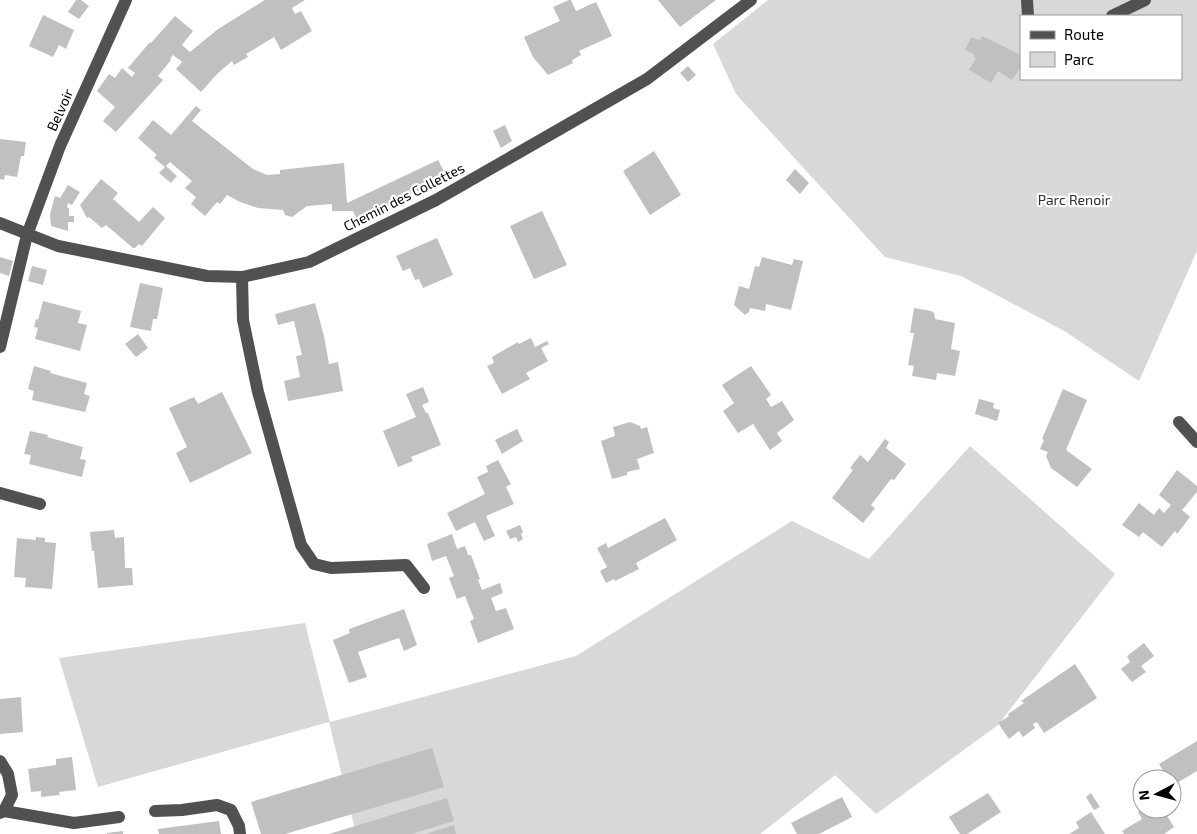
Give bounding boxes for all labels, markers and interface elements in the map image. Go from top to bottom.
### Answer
legend [1020,15,1182,80]
text: Route [1064,25,1104,43]
text: Parc [1064,50,1094,68]
street label: Belvoir [43,86,76,134]
street label: Chemin des Collettes [340,159,467,234]
park label: Parc Renoir [1038,191,1111,208]
north arrow [1132,769,1182,819]
text: N [1135,789,1153,801]

